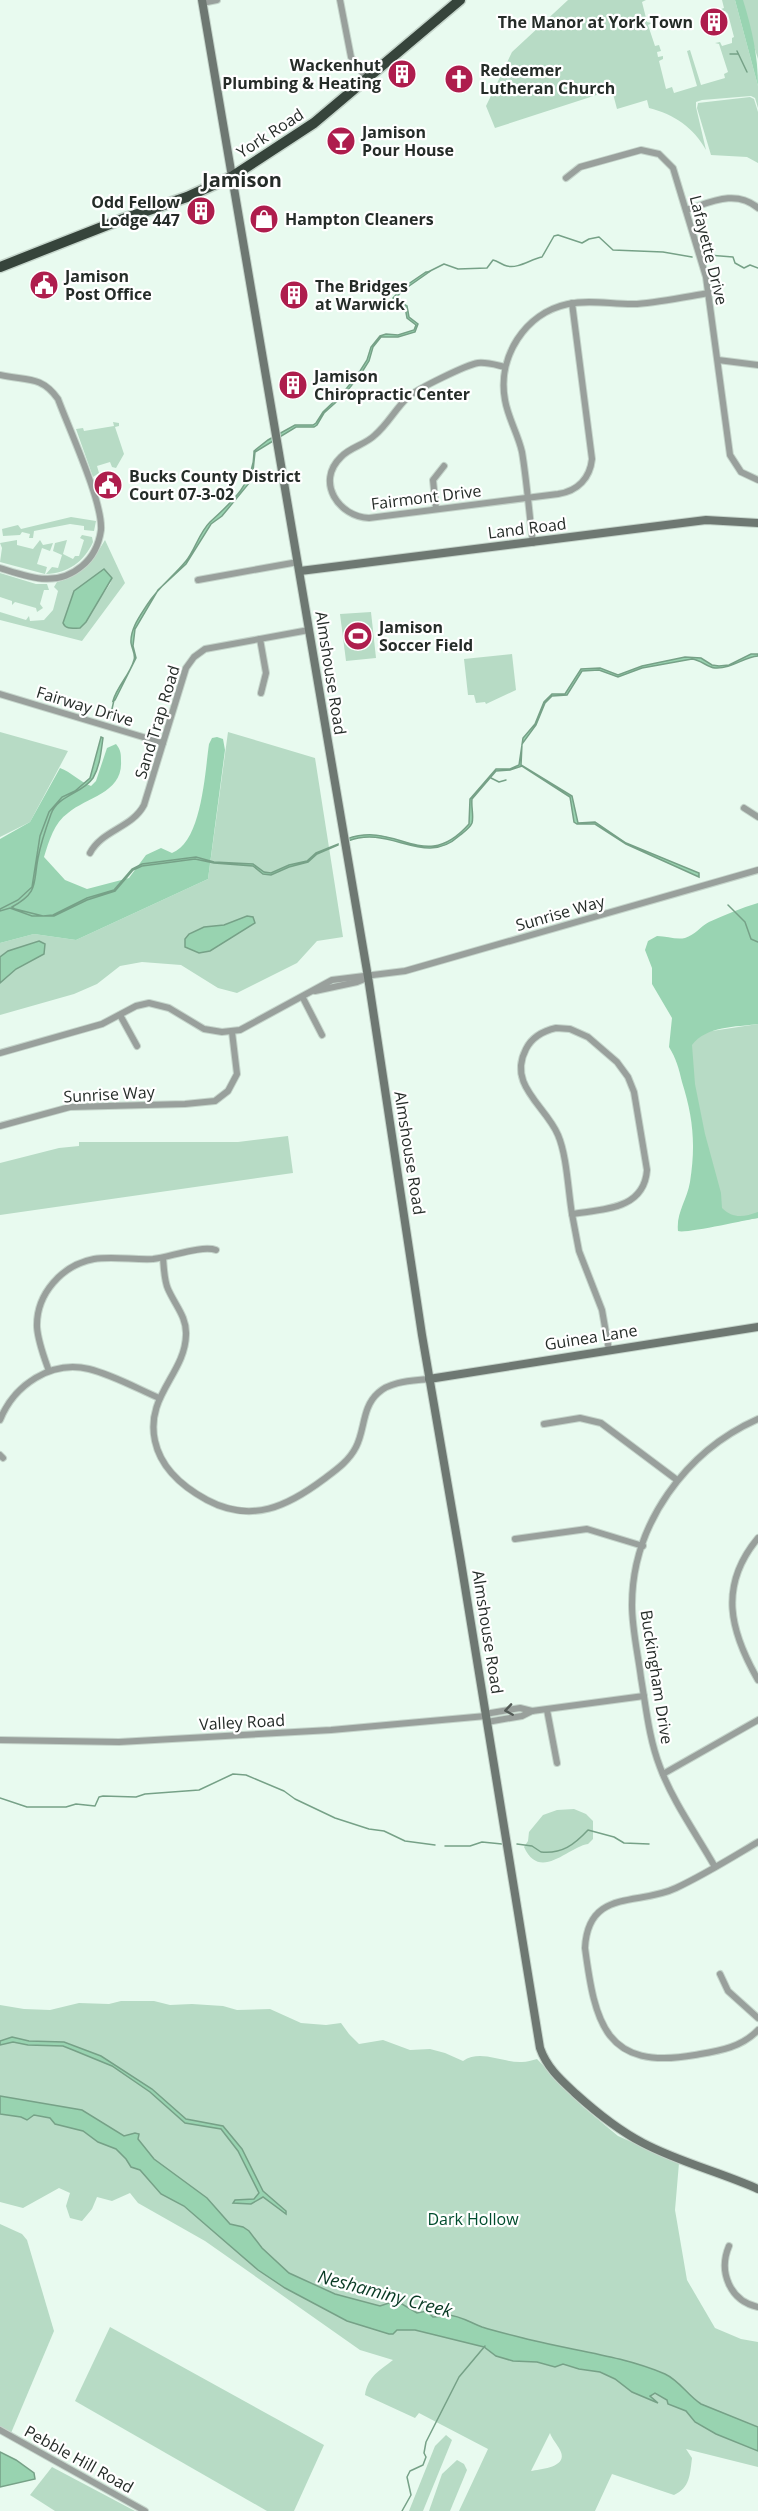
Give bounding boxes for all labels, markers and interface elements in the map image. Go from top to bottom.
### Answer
building icon: The Manor at York Town [698,6,730,38]
place label: The Manor at York Town [498,11,693,33]
place label: Wackenhut Plumbing & Heating [222,54,381,94]
building icon: Wackenhut Plumbing & Heating [386,58,418,90]
place label: Redeemer Lutheran Church [480,59,615,99]
church icon: Redeemer Lutheran Church [443,63,475,95]
street label: York Road [232,103,308,163]
place label: Jamison Pour House [360,121,454,161]
bar icon: Jamison Pour House [325,125,357,157]
district label: Jamison [200,166,282,193]
place label: Odd Fellow Lodge 447 [91,191,180,231]
street label: Lafayette Drive [685,193,733,307]
building icon: Odd Fellow Lodge 447 [185,195,217,227]
shop icon: Hampton Cleaners [248,203,280,235]
place label: Hampton Cleaners [285,208,434,230]
place label: Jamison Post Office [63,265,152,305]
public building icon: Jamison Post Office [28,269,60,301]
place label: The Bridges at Warwick [315,275,408,315]
building icon: The Bridges at Warwick [278,279,310,311]
place label: Jamison Chiropractic Center [312,365,470,405]
building icon: Jamison Chiropractic Center [277,369,309,401]
place label: Bucks County District Court 07-3-02 [129,465,301,505]
public building icon: Bucks County District Court 07-3-02 [92,469,124,501]
street label: Fairmont Drive [370,479,482,515]
street label: Land Road [486,512,568,544]
street label: Almshouse Road [310,610,352,736]
place label: Jamison Soccer Field [377,616,473,656]
sports icon: Jamison Soccer Field [342,620,374,652]
street label: Sand Trap Road [129,662,185,782]
street label: Fairway Drive [34,681,136,731]
street label: Sunrise Way [513,890,608,936]
street label: Sunrise Way [63,1081,156,1107]
street label: Almshouse Road [389,1090,431,1216]
street label: Guinea Lane [543,1319,639,1355]
street label: Almshouse Road [467,1569,509,1695]
street label: Buckingham Drive [636,1608,678,1746]
one-way arrow [504,1703,514,1716]
street label: Valley Road [199,1709,285,1735]
park label: Dark Hollow [427,2208,519,2230]
water label: Neshaminy Creek [316,2264,456,2323]
street label: Pebble Hill Road [20,2420,138,2498]

